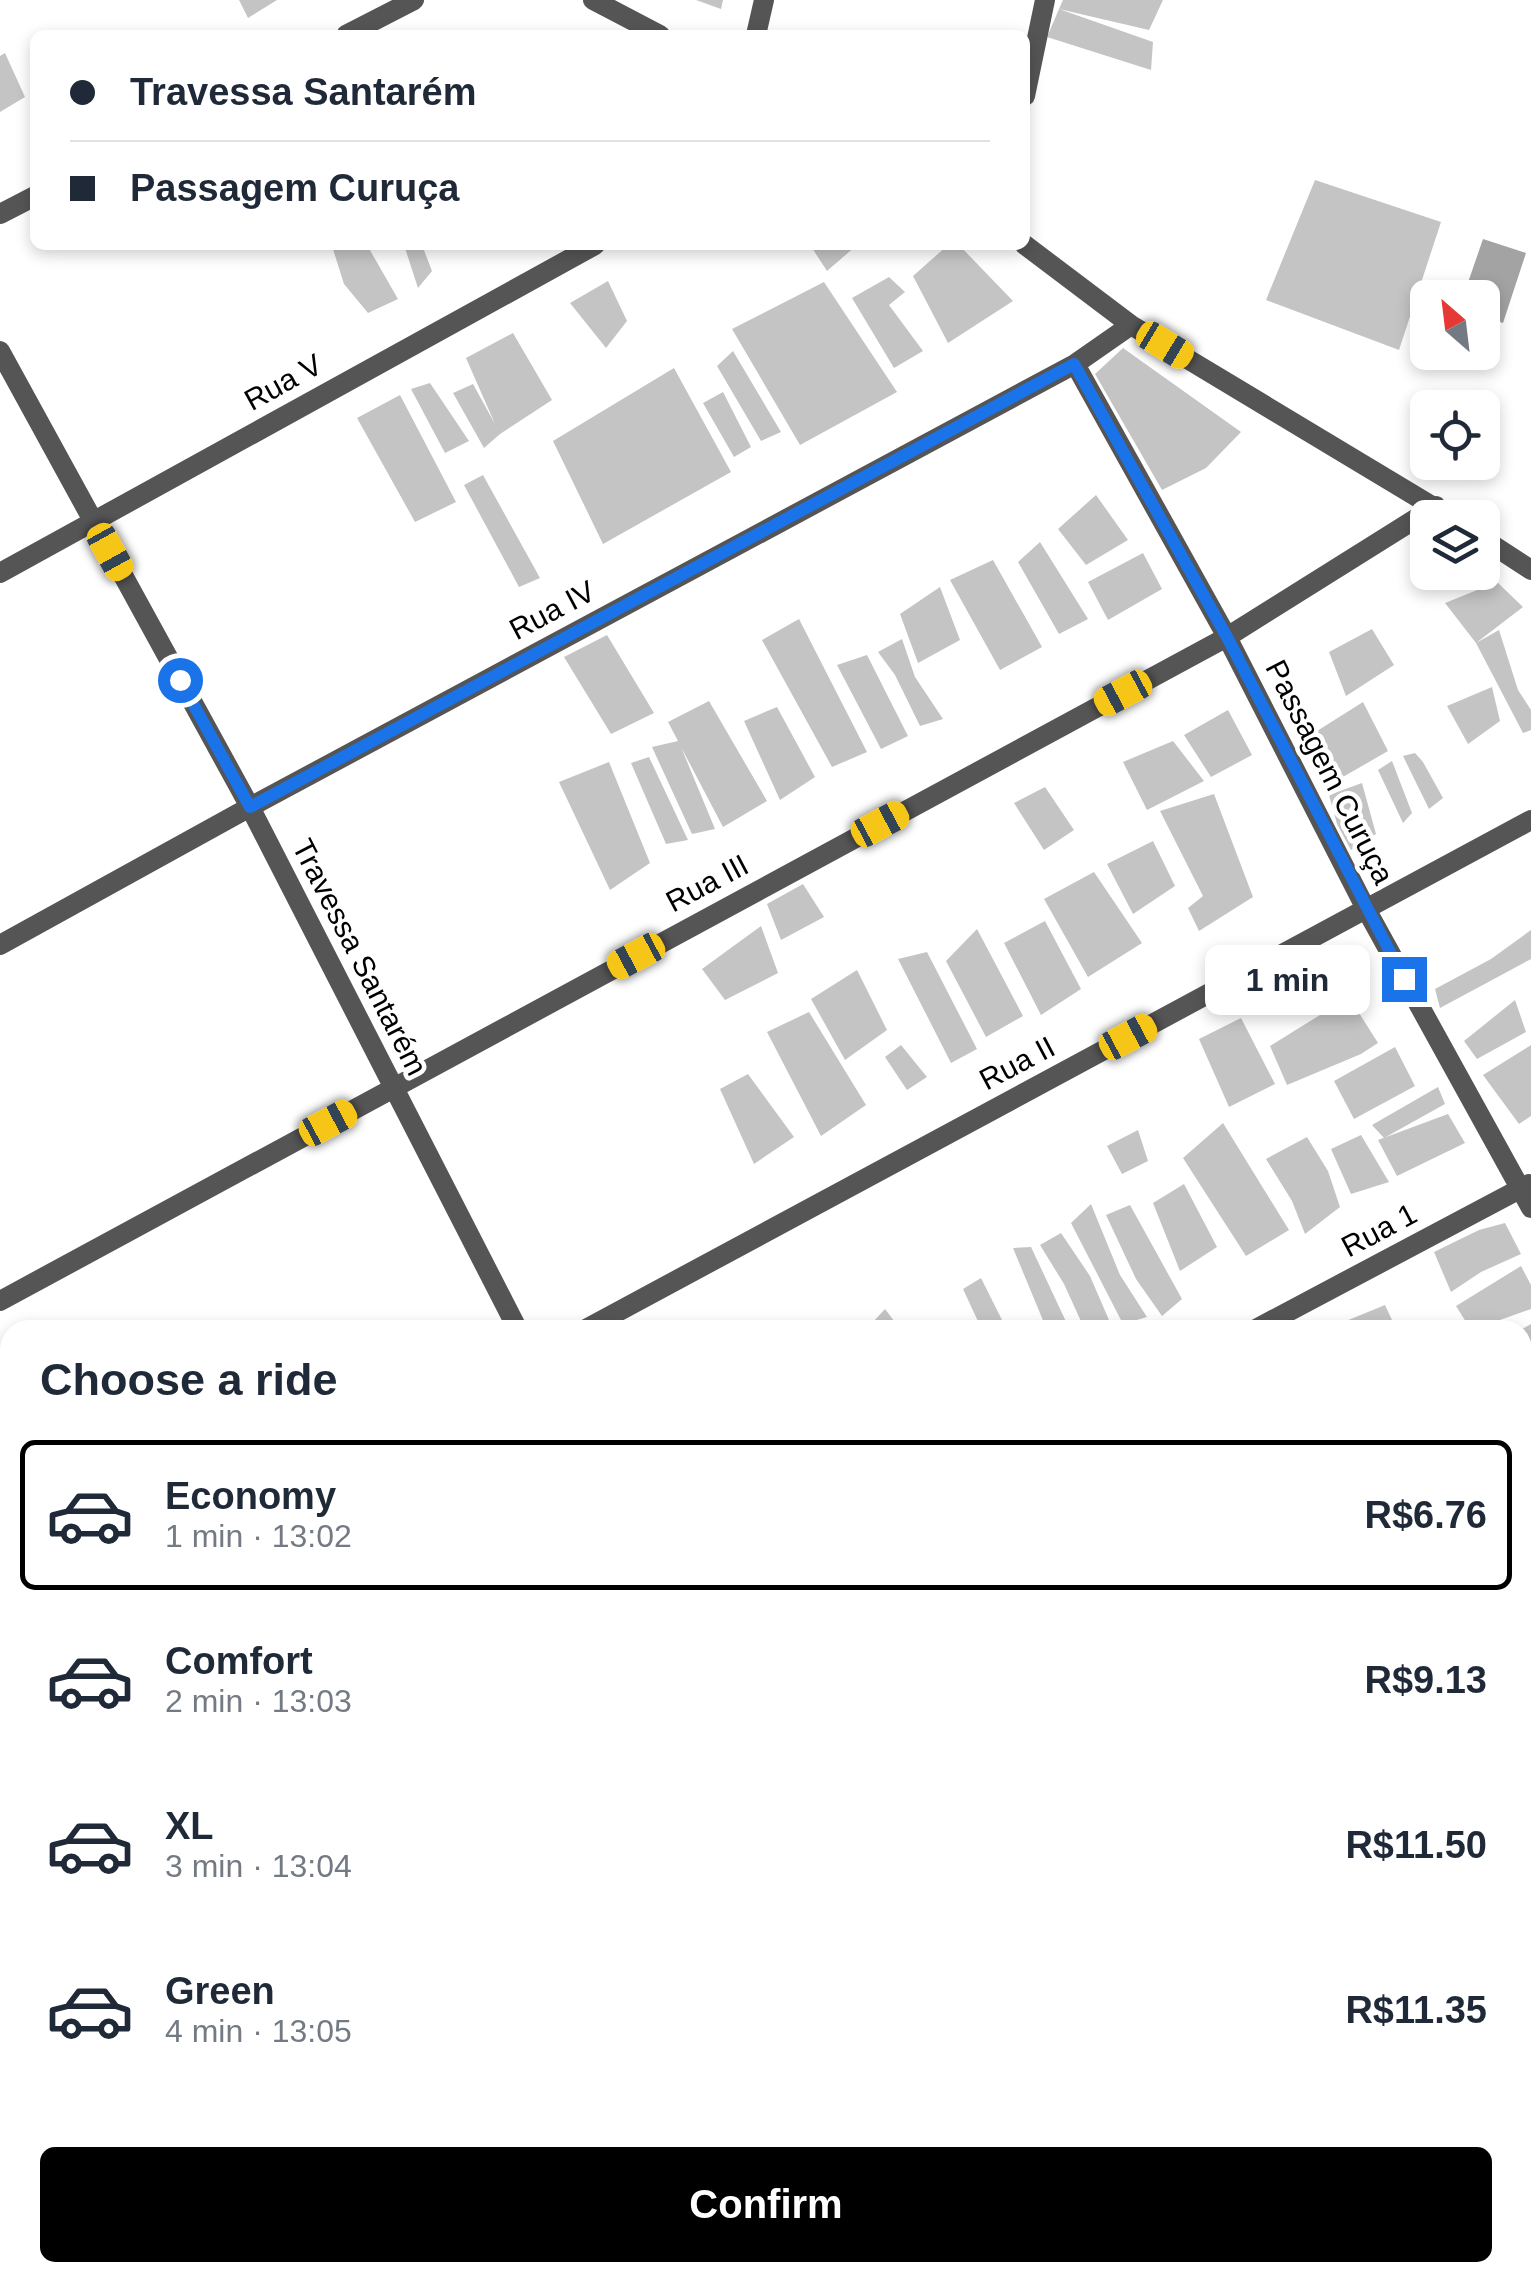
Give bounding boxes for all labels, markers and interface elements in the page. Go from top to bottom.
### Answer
text: Travessa Santarém [130,71,476,113]
text: Passagem Curuça [130,167,460,209]
north arrow [1410,280,1500,370]
map controls [1410,280,1500,590]
car [1132,317,1198,373]
street label: Rua V [239,347,327,417]
button: locate [1410,390,1500,480]
button: layers [1410,500,1500,590]
car [82,518,138,586]
street label: Rua IV [504,574,600,646]
street label: Passagem Curuça [1259,655,1401,890]
route start [158,658,203,703]
car [1089,666,1157,720]
car [846,797,914,851]
street label: Travessa Santarém [286,833,434,1081]
street label: Rua III [660,848,754,918]
car [602,929,670,983]
callout: 1 min [1204,944,1369,1014]
route end [1382,957,1427,1002]
text: 1 min [1246,962,1329,998]
car [1094,1010,1162,1064]
street label: Rua II [974,1030,1060,1096]
car [294,1096,362,1150]
street label: Rua 1 [1336,1197,1422,1263]
text: Choose a ride [40,1354,338,1405]
icon: car [45,1470,135,1560]
text: Economy [165,1475,336,1517]
text: R$6.76 [1364,1494,1487,1536]
text: 1 min · 13:02 [165,1518,352,1554]
icon: car [45,1635,135,1725]
text: Comfort [165,1640,313,1682]
text: R$9.13 [1364,1659,1487,1701]
text: 2 min · 13:03 [165,1683,352,1719]
icon: car [45,1800,135,1890]
text: XL [165,1805,214,1847]
text: R$11.50 [1345,1824,1487,1866]
text: 3 min · 13:04 [165,1848,352,1884]
icon: car [45,1965,135,2055]
text: Green [165,1970,275,2012]
text: R$11.35 [1345,1989,1487,2031]
text: 4 min · 13:05 [165,2013,352,2049]
button: Confirm [40,2147,1492,2262]

